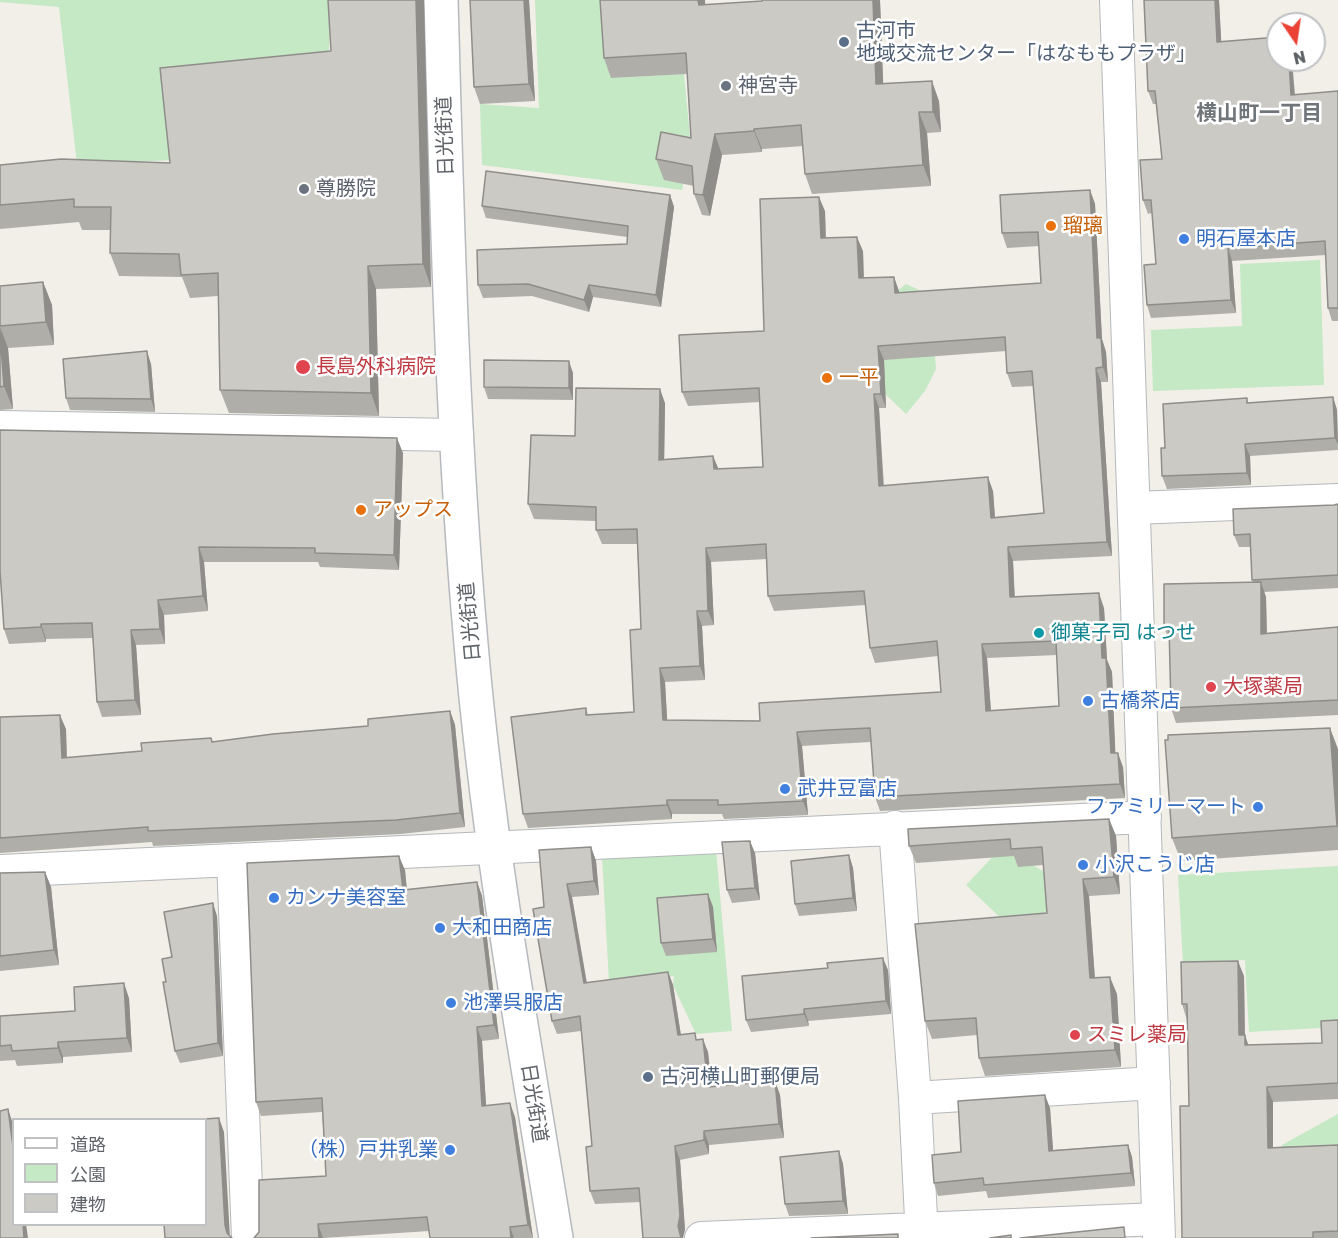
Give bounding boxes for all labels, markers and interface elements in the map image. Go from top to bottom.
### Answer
north arrow [1266,12,1326,72]
place label: 古河市 地域交流センター「はなももプラザ」 [856,19,1196,66]
marker: 古河市 地域交流センター「はなももプラザ」 [837,35,851,49]
text: N [1291,46,1308,69]
place label: 神宮寺 [738,74,798,98]
marker: 神宮寺 [719,79,733,93]
street label: 日光街道 [432,96,458,176]
district label: 横山町一丁目 [1196,100,1322,126]
place label: 尊勝院 [316,177,376,201]
marker: 尊勝院 [297,182,311,196]
place label: 瑠璃 [1063,214,1103,238]
marker: 瑠璃 [1044,219,1058,233]
place label: 明石屋本店 [1196,227,1296,251]
marker: 明石屋本店 [1177,232,1191,246]
place label: 長島外科病院 [316,355,436,379]
marker: 長島外科病院 [294,358,312,376]
place label: 一平 [839,366,879,390]
marker: 一平 [820,371,834,385]
place label: アップス [373,498,453,522]
marker: アップス [354,503,368,517]
street label: 日光街道 [455,581,485,663]
place label: 御菓子司 はつせ [1051,621,1196,645]
marker: 御菓子司 はつせ [1032,626,1046,640]
place label: 大塚薬局 [1223,675,1303,699]
marker: 大塚薬局 [1204,680,1218,694]
place label: 古橋茶店 [1100,689,1180,713]
marker: 古橋茶店 [1081,694,1095,708]
place label: 武井豆富店 [797,777,897,801]
marker: 武井豆富店 [778,782,792,796]
place label: ファミリーマート [1086,795,1246,819]
marker: ファミリーマート [1251,800,1265,814]
place label: 小沢こうじ店 [1095,853,1215,877]
marker: 小沢こうじ店 [1076,858,1090,872]
place label: カンナ美容室 [286,886,406,910]
marker: カンナ美容室 [267,891,281,905]
place label: 大和田商店 [452,916,552,940]
marker: 大和田商店 [433,921,447,935]
place label: 池澤呉服店 [463,991,563,1015]
marker: 池澤呉服店 [444,996,458,1010]
place label: スミレ薬局 [1087,1023,1187,1047]
marker: スミレ薬局 [1068,1028,1082,1042]
street label: 日光街道 [516,1062,552,1144]
place label: 古河横山町郵便局 [660,1065,820,1089]
marker: 古河横山町郵便局 [641,1070,655,1084]
legend [12,1118,207,1226]
text: 道路 [70,1133,106,1155]
place label: （株）戸井乳業 [298,1138,438,1162]
marker: （株）戸井乳業 [443,1143,457,1157]
text: 公園 [70,1163,106,1185]
text: 建物 [70,1193,106,1215]

